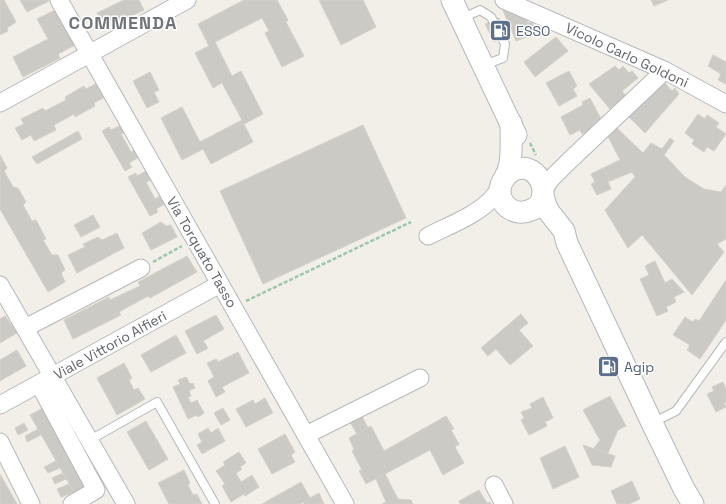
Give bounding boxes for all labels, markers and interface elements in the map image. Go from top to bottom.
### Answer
district label: COMMENDA [69,11,177,34]
fuel station icon: ESSO [488,18,514,44]
street label: Vicolo Carlo Goldoni [563,19,691,91]
place label: ESSO [516,22,550,40]
street label: Via Torquato Tasso [163,193,241,311]
street label: Viale Vittorio Alfieri [50,307,170,383]
fuel station icon: Agip [596,354,622,380]
place label: Agip [624,358,654,376]

